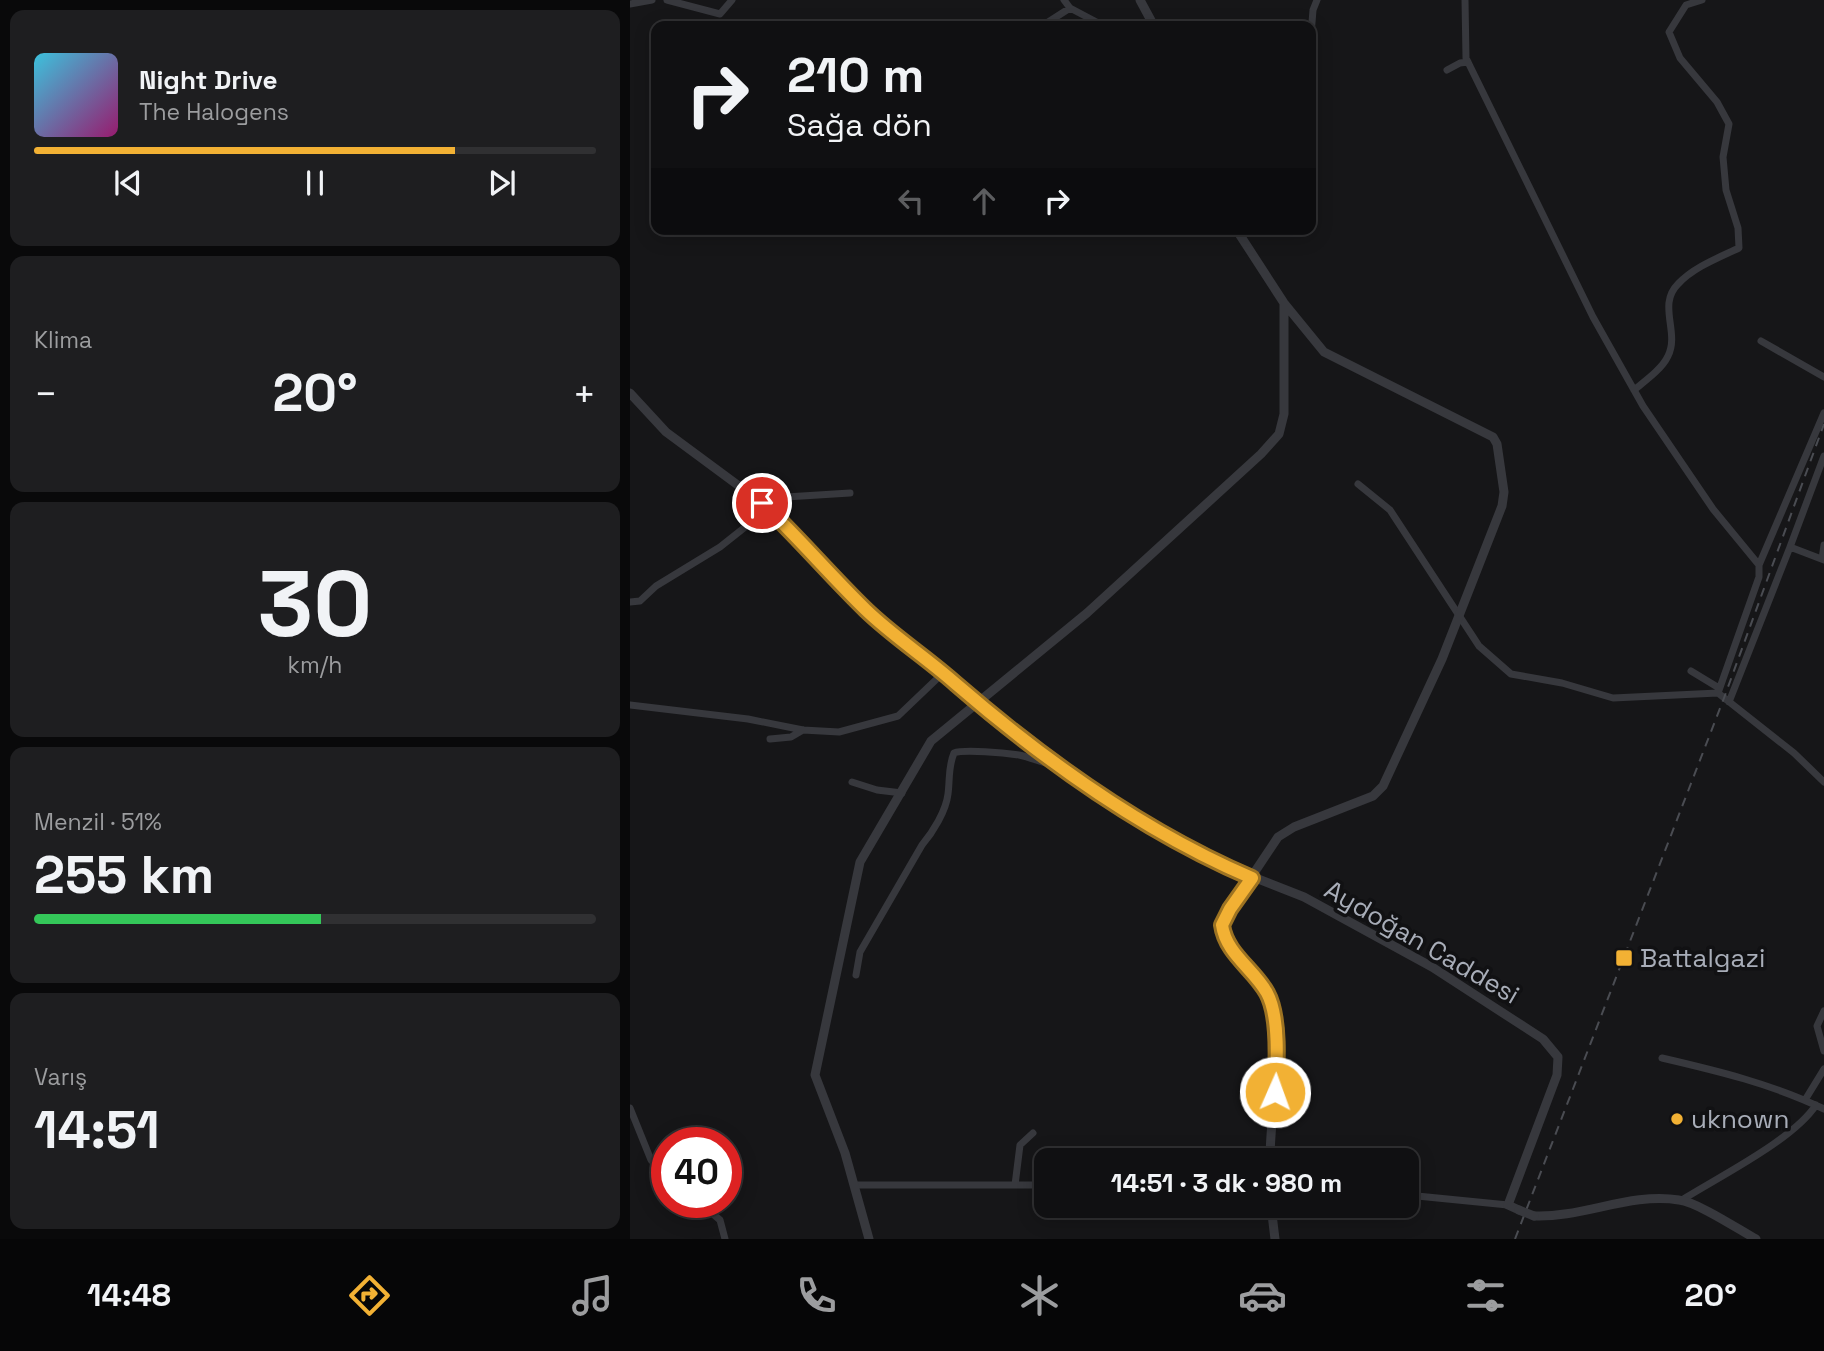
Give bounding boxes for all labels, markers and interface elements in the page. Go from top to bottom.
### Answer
text: 210 m [787,44,924,106]
icon: right [672,49,763,140]
text: Night Drive [139,63,277,97]
text: The Halogens [139,97,289,127]
text: Sağa dön [787,105,932,145]
icon: previous [109,164,147,202]
icon: pause [296,164,334,202]
icon: next [483,164,521,202]
icon: left [892,182,930,220]
icon: ahead [965,182,1003,220]
icon: right [1038,182,1076,220]
text: Klima [34,325,92,355]
text: 20° [272,360,358,426]
text: − [34,370,58,418]
text: + [572,370,596,418]
pin [732,473,792,533]
icon: arrive [743,484,781,522]
text: 30 [258,546,372,663]
text: km/h [288,650,342,680]
text: Menzil · 51% [34,807,162,837]
text: 255 km [34,842,214,908]
street label: Aydoğan Caddesi [1318,872,1526,1012]
place label: Battalgazi [1640,941,1765,975]
marker: Battalgazi [1614,948,1634,968]
position arrow [1238,1055,1312,1129]
text: Varış [34,1062,87,1092]
text: 14:51 [34,1097,160,1163]
place label: uknown [1691,1102,1789,1136]
marker: uknown [1669,1111,1685,1127]
speed limit sign: 40 [651,1127,742,1218]
text: 14:51 · 3 dk · 980 m [1111,1166,1342,1200]
icon: directions [345,1271,394,1320]
icon: music [568,1271,617,1320]
icon: phone [792,1271,841,1320]
icon: climate [1015,1271,1064,1320]
icon: car [1238,1271,1287,1320]
icon: filters [1461,1271,1510,1320]
text: 14:48 [87,1275,171,1315]
text: 20° [1684,1275,1737,1315]

